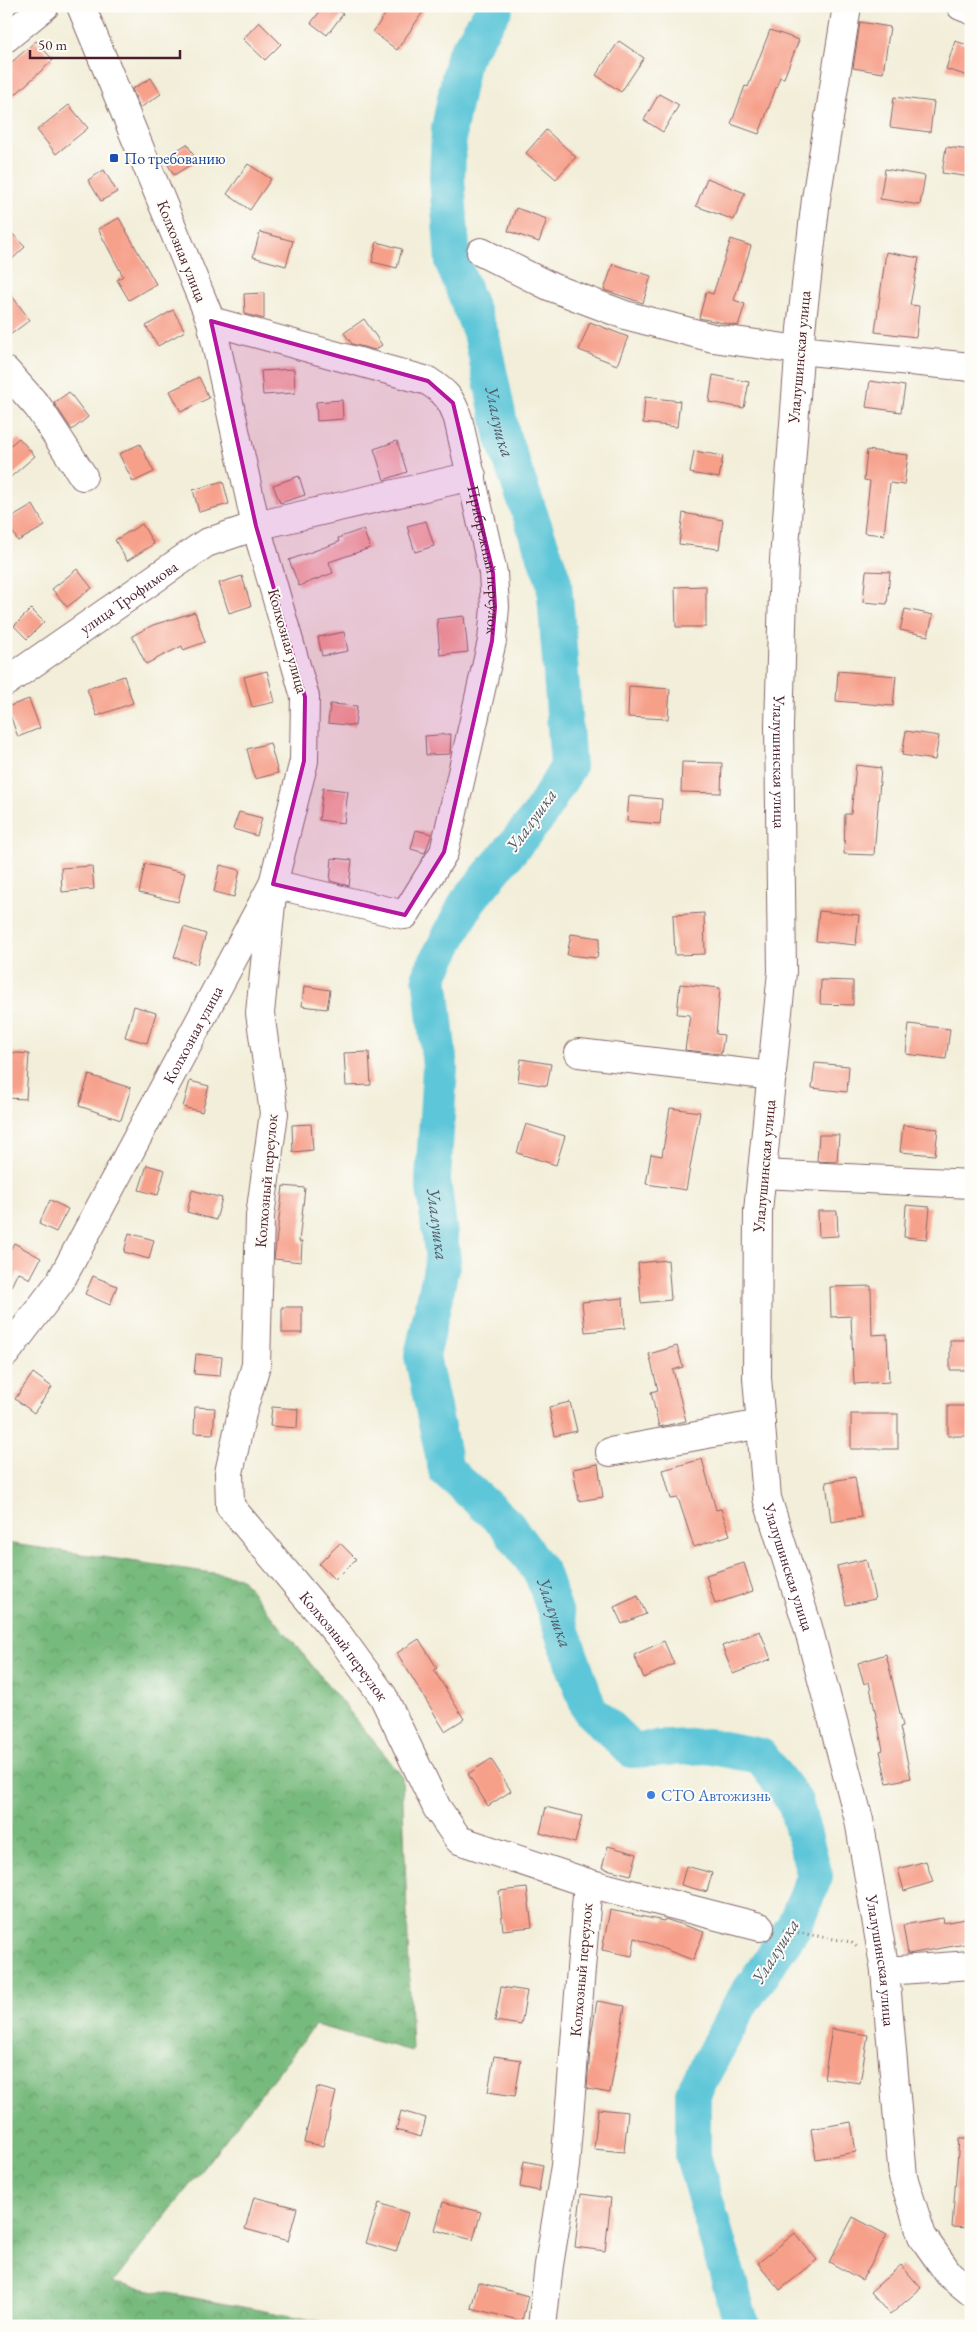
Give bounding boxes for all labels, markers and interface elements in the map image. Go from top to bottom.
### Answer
scale bar [30,28,180,60]
text: 50 m [38,35,67,54]
place label: По требованию [124,148,225,169]
marker: По требованию [108,152,120,164]
street label: Колхозная улица [152,197,212,306]
street label: Улалушинская улица [783,289,815,425]
water label: Улалушка [481,384,520,460]
street label: Прибрежный переулок [463,483,506,636]
street label: улица Трофимова [75,555,182,638]
street label: Колхозная улица [263,586,313,696]
street label: Улалушинская улица [768,694,791,829]
water label: Улалушка [500,784,562,857]
street label: Колхозная улица [158,981,228,1087]
street label: Улалушинская улица [748,1098,780,1234]
street label: Колхозный переулок [250,1113,282,1249]
water label: Улалушка [423,1186,454,1261]
street label: Улалушинская улица [758,1499,819,1634]
water label: Улалушка [533,1574,578,1650]
street label: Колхозный переулок [295,1586,394,1704]
place label: СТО Автожизнь [661,1785,771,1806]
marker: СТО Автожизнь [645,1789,657,1801]
street label: Улалушинская улица [861,1892,900,2028]
street label: Колхозный переулок [565,1902,597,2038]
water label: Улалушка [746,1914,805,1988]

